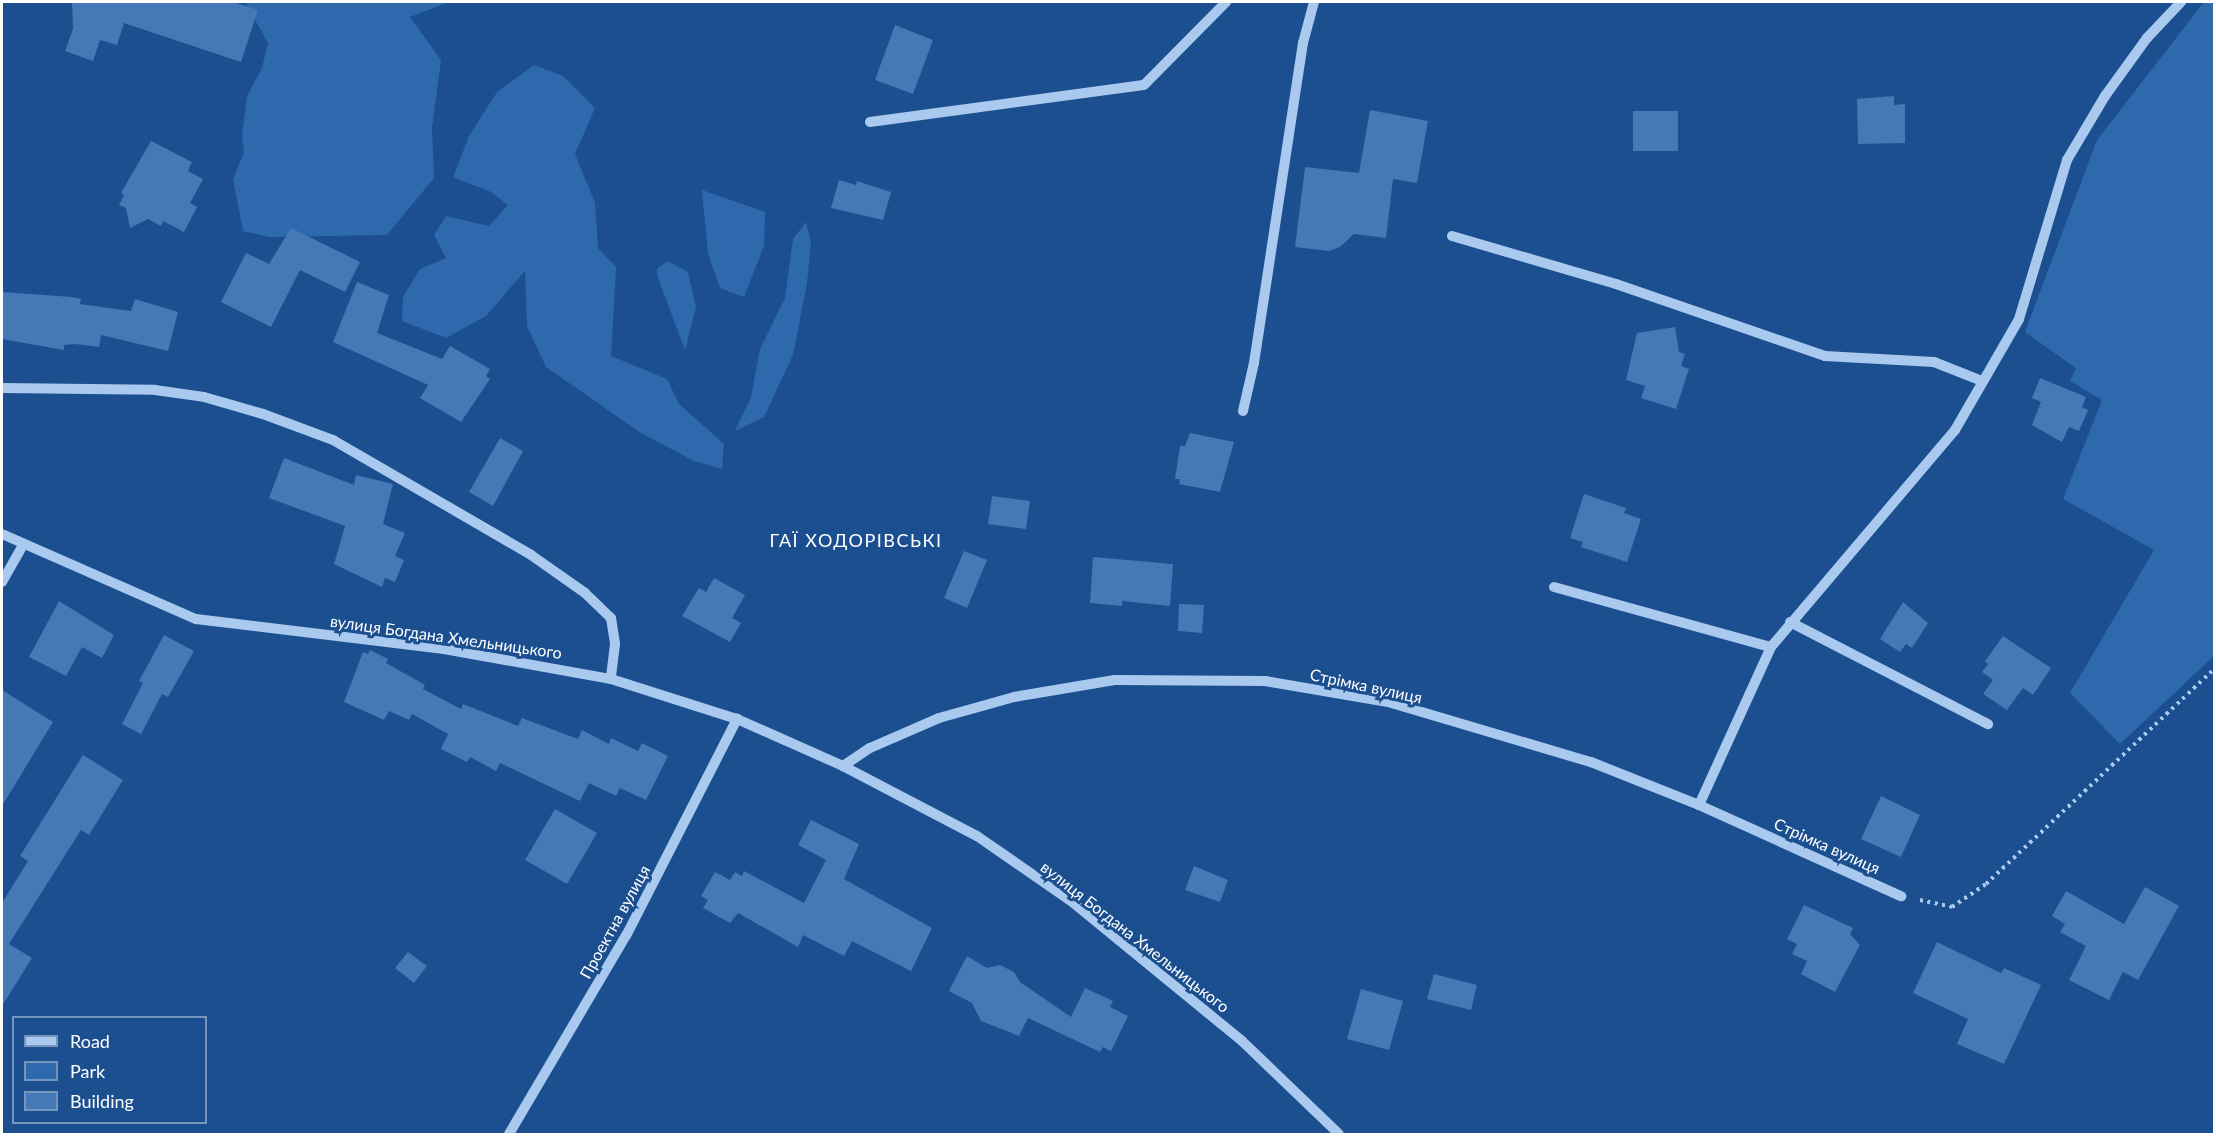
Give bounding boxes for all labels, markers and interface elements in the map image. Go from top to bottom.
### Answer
district label: ГАЇ ХОДОРІВСЬКІ [769,529,943,551]
street label: вулиця Богдана Хмельницького [329,611,563,663]
street label: Стрімка вулиця [1308,665,1424,707]
street label: Стрімка вулиця [1771,814,1883,878]
street label: вулиця Богдана Хмельницького [1037,857,1233,1017]
street label: Проектна вулиця [576,862,654,982]
legend [12,1016,207,1124]
text: Road [70,1030,110,1052]
text: Park [70,1060,105,1082]
text: Building [70,1090,134,1112]

